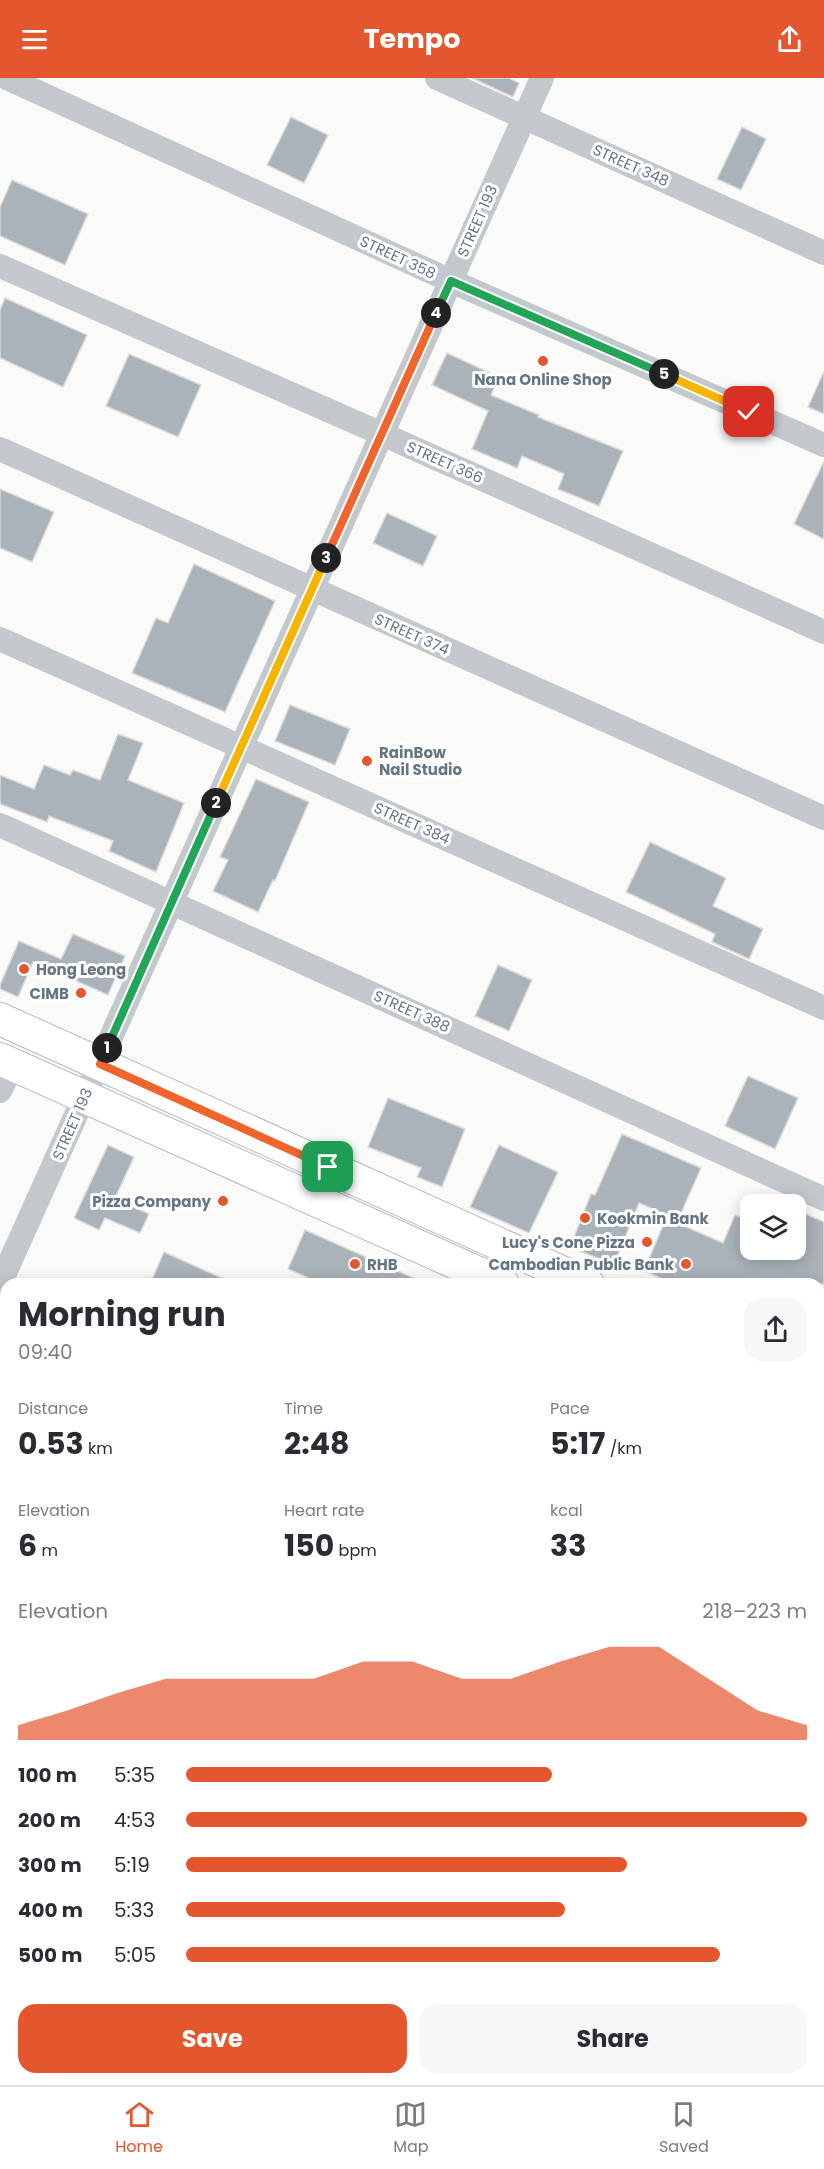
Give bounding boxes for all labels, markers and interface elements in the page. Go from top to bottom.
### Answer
text: Tempo [364,20,460,57]
icon: menu [18,23,51,56]
icon: share [773,23,806,56]
street label: STREET 348 [590,139,672,191]
street label: STREET 193 [452,182,502,260]
street label: STREET 358 [357,230,439,284]
pin: 4 [421,298,451,328]
text: 4 [431,301,441,324]
marker: Nana Online Shop [536,354,550,368]
pin: 5 [649,359,679,389]
text: 5 [659,362,669,385]
place label: Nana Online Shop [474,369,612,390]
pin [723,386,774,437]
icon: check [732,395,765,428]
street label: STREET 366 [404,436,486,488]
pin: 3 [311,543,341,573]
text: 3 [321,546,331,569]
street label: STREET 374 [371,608,453,660]
place label: RainBow Nail Studio [379,742,463,780]
marker: RainBow Nail Studio [360,754,374,768]
pin: 2 [201,788,231,818]
text: 2 [211,791,221,814]
street label: STREET 384 [371,797,453,849]
place label: Hong Leong [36,959,126,980]
marker: Hong Leong [17,962,31,976]
place label: CIMB [29,983,69,1004]
street label: STREET 388 [371,985,453,1037]
marker: CIMB [74,986,88,1000]
pin: 1 [92,1033,122,1063]
text: 1 [104,1036,110,1059]
street label: STREET 193 [47,1085,97,1163]
pin [302,1141,353,1192]
icon: arrive [311,1150,344,1183]
place label: Pizza Company [92,1191,212,1212]
marker: Pizza Company [216,1194,230,1208]
map controls [740,1194,806,1260]
button: layers [740,1194,806,1260]
place label: Kookmin Bank [597,1208,710,1229]
marker: Kookmin Bank [578,1211,592,1225]
place label: Lucy's Cone Pizza [502,1232,635,1253]
marker: Lucy's Cone Pizza [640,1235,654,1249]
place label: RHB [367,1254,398,1275]
place label: Cambodian Public Bank [488,1254,675,1275]
marker: RHB [348,1257,362,1271]
marker: Cambodian Public Bank [679,1257,693,1271]
text: Morning run [18,1291,226,1338]
button: share [744,1298,807,1361]
text: 09:40 [18,1338,73,1366]
text: Distance [18,1397,88,1420]
text: Time [284,1397,323,1420]
text: Pace [550,1397,590,1420]
text: 0.53 [18,1422,84,1465]
text: 2:48 [284,1422,349,1465]
text: 5:17 [550,1422,605,1465]
text: km [84,1437,113,1460]
text: /km [605,1437,642,1460]
text: Elevation [18,1499,90,1522]
text: Heart rate [284,1499,364,1522]
text: kcal [550,1499,583,1522]
text: 6 [18,1524,37,1567]
text: 150 [284,1524,334,1567]
text: 33 [550,1524,586,1567]
text: m [37,1539,58,1562]
text: bpm [334,1539,377,1562]
text: Elevation [18,1597,108,1625]
text: 218–223 m [702,1597,807,1625]
text: 100 m [18,1761,77,1789]
text: 5:35 [114,1761,155,1789]
text: 200 m [18,1806,81,1834]
text: 4:53 [114,1806,155,1834]
text: 300 m [18,1851,82,1879]
text: 5:19 [114,1851,150,1879]
text: 400 m [18,1896,83,1924]
text: 5:33 [114,1896,154,1924]
text: 500 m [18,1941,83,1969]
text: 5:05 [114,1941,156,1969]
button: Save [18,2004,407,2073]
button: Share [419,2004,807,2073]
tab: Home [115,2098,163,2159]
tab: Map [393,2098,429,2159]
tab: Saved [659,2098,709,2159]

